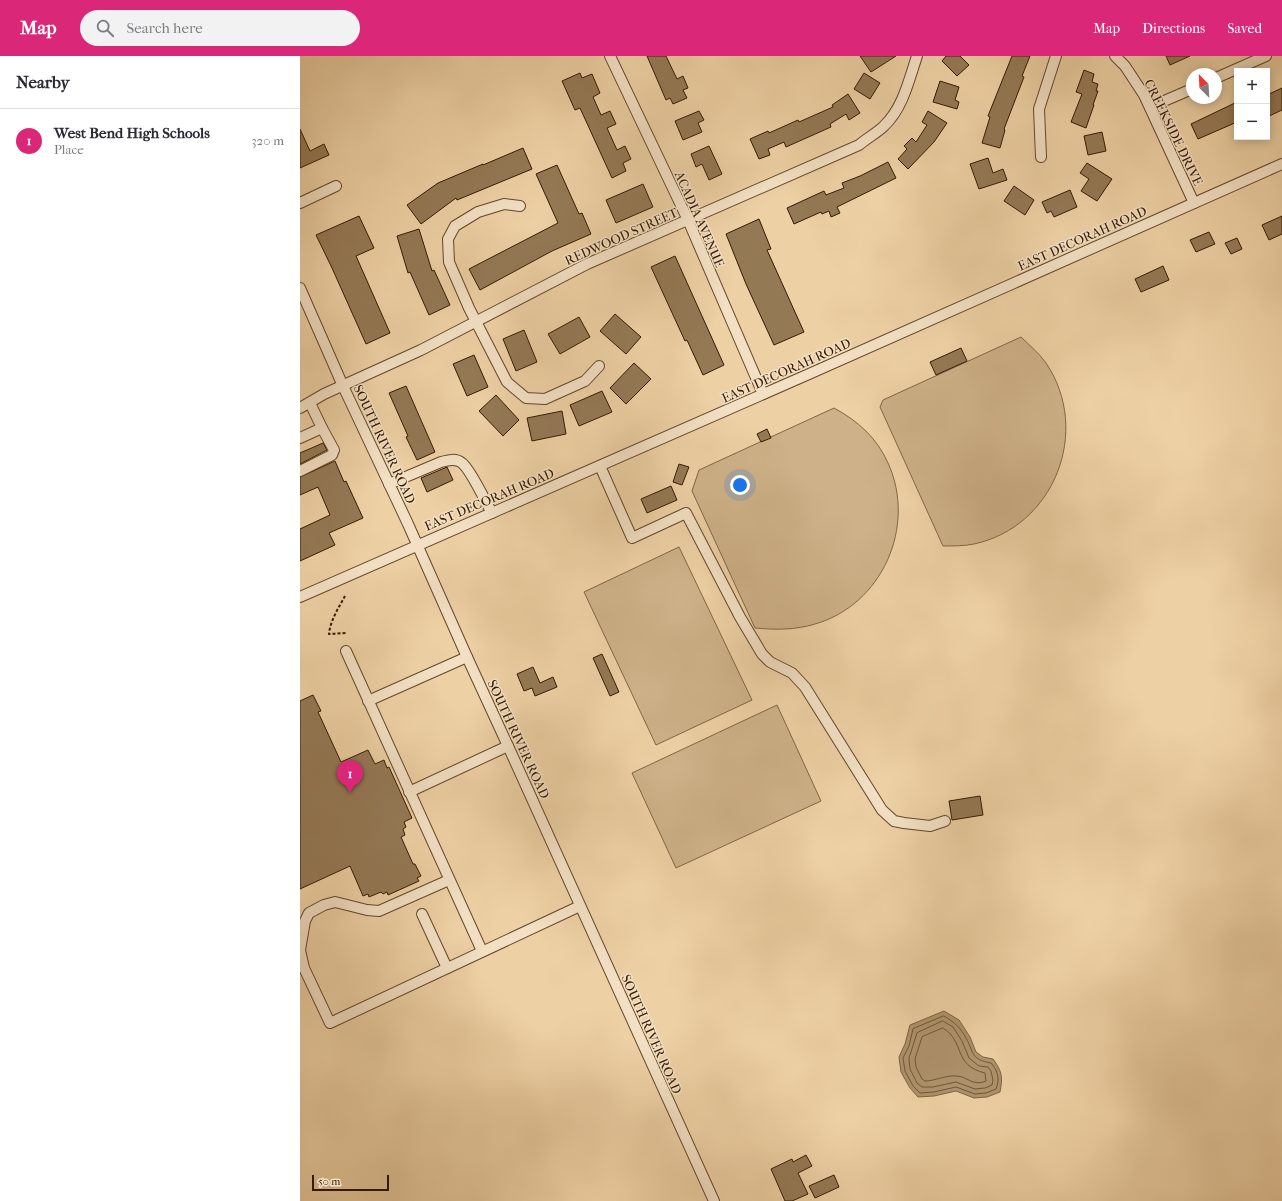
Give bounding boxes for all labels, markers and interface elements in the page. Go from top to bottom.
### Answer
search box [80,10,360,46]
text: Map [20,17,56,39]
icon: search [94,17,116,39]
text: Search here [126,19,203,37]
text: Map [1093,20,1120,37]
text: Directions [1142,20,1205,37]
text: Saved [1227,20,1262,37]
north arrow [1186,68,1222,104]
map controls [1234,68,1270,140]
button: + [1234,68,1270,104]
text: Nearby [16,72,70,92]
street label: CREEKSIDE DRIVE [1141,77,1206,188]
button: − [1234,104,1270,140]
text: West Bend High Schools [54,124,210,142]
text: 1 [27,133,31,148]
text: 320 m [251,133,284,148]
text: Place [54,142,84,157]
street label: ACADIA AVENUE [671,168,727,269]
street label: EAST DECORAH ROAD [1015,203,1149,274]
street label: REDWOOD STREET [562,205,680,268]
street label: EAST DECORAH ROAD [719,335,853,406]
street label: SOUTH RIVER ROAD [350,382,419,506]
street label: EAST DECORAH ROAD [422,465,556,534]
your location [730,475,750,495]
street label: SOUTH RIVER ROAD [484,677,553,801]
pin: 1 [337,760,363,793]
street label: SOUTH RIVER ROAD [618,972,685,1096]
scale bar [312,1173,389,1192]
text: 50 m [318,1175,340,1188]

